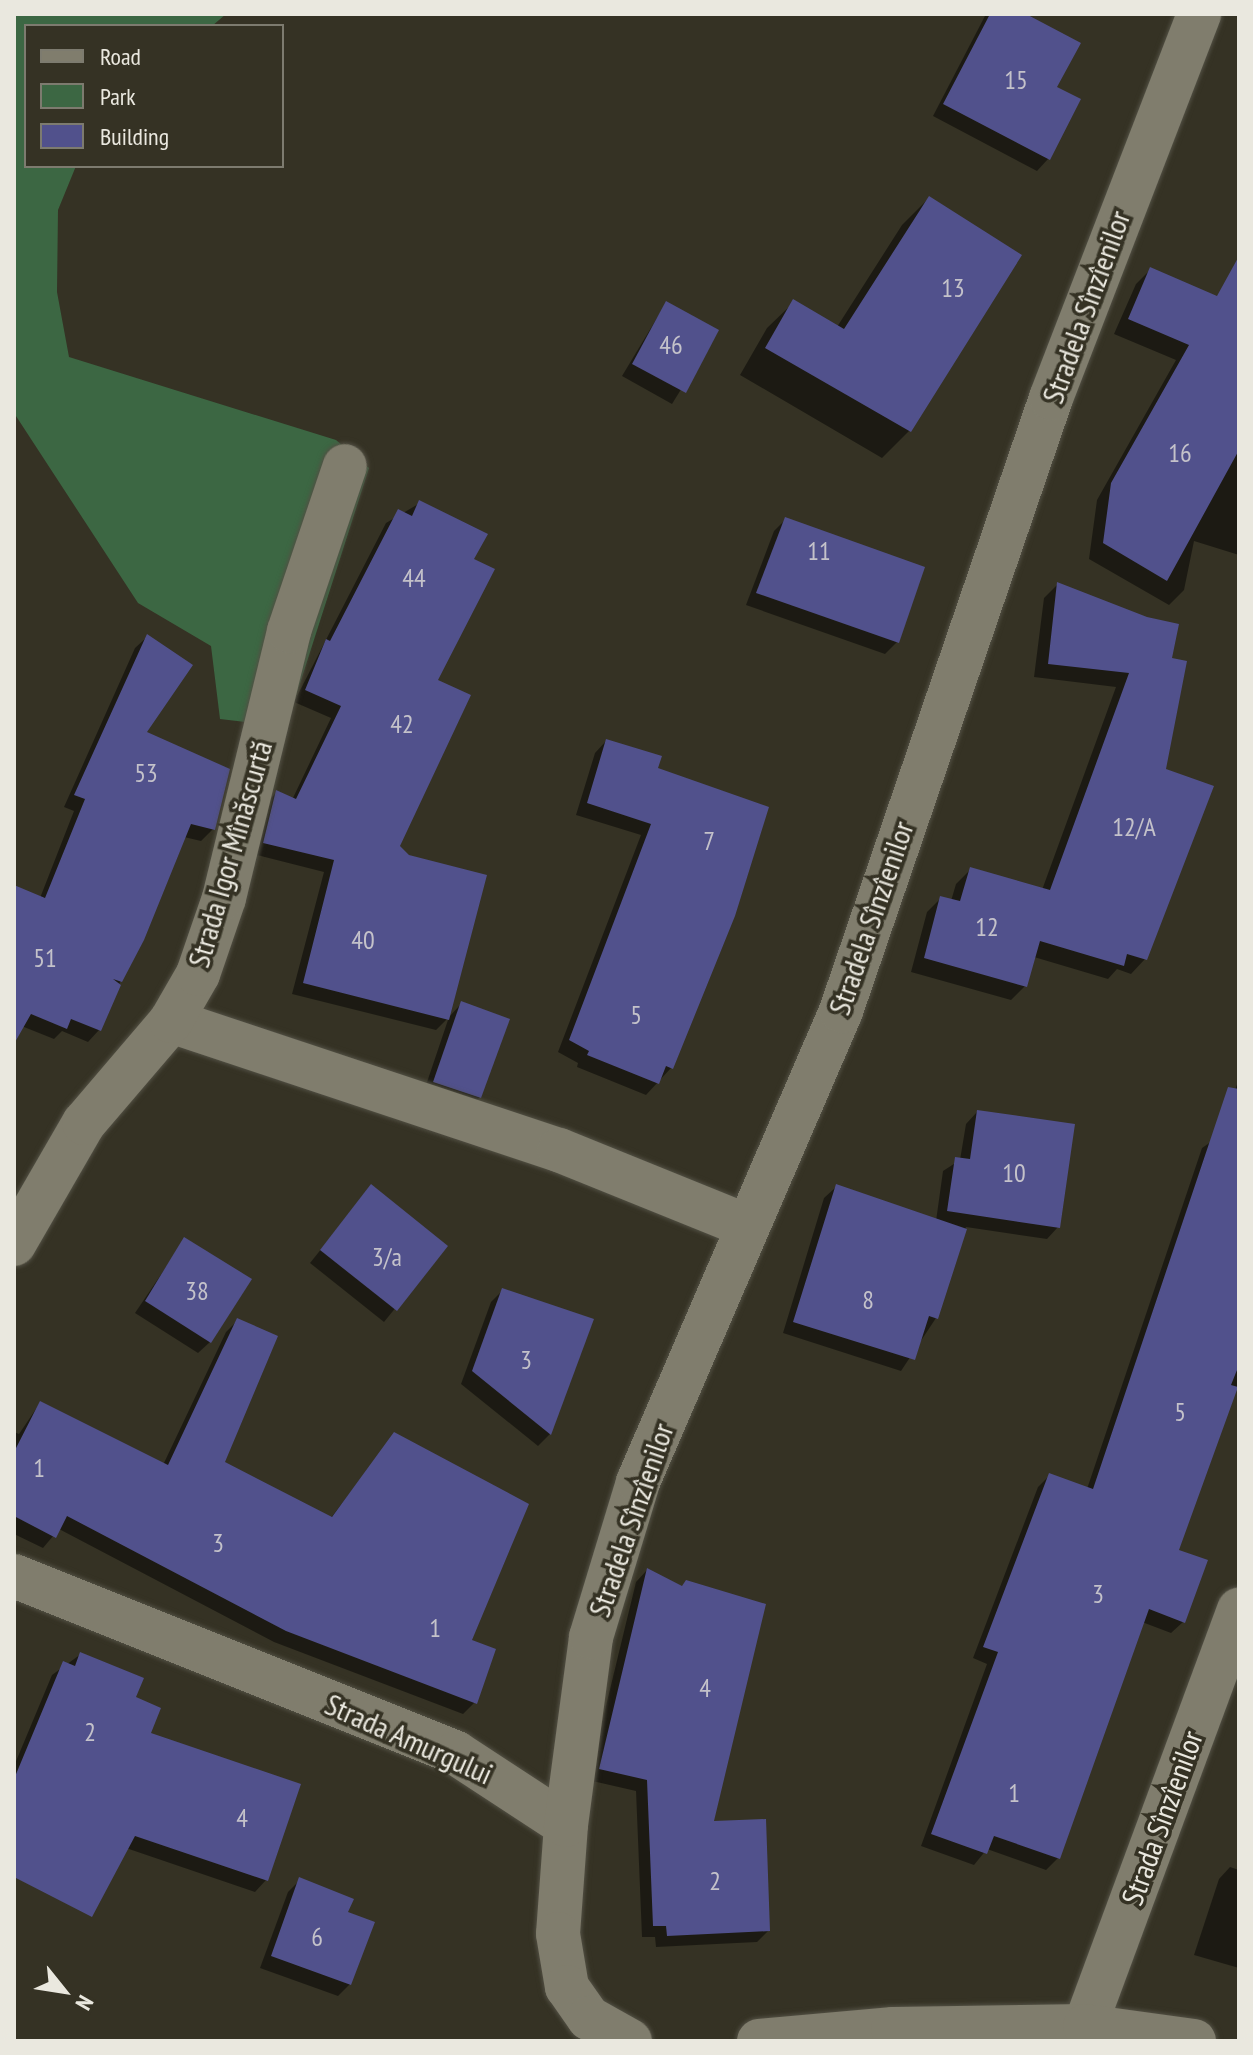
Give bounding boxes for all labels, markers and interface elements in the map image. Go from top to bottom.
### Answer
legend [24,24,284,168]
text: Road [100,41,141,72]
house number: 15 [1004,64,1028,96]
text: Park [100,81,136,112]
text: Building [100,121,169,152]
street label: Stradela Sînzîenilor [1035,206,1137,408]
house number: 13 [941,272,965,304]
house number: 46 [659,329,683,361]
house number: 16 [1168,437,1192,469]
house number: 11 [807,535,831,567]
house number: 44 [402,562,426,594]
house number: 42 [390,708,414,740]
street label: Strada Igor Mînăscurtă [180,737,280,971]
house number: 53 [134,757,158,789]
house number: 12/A [1112,811,1156,843]
street label: Stradela Sînzîenilor [821,817,921,1019]
house number: 7 [703,825,715,857]
house number: 12 [975,911,999,943]
house number: 40 [351,924,375,956]
house number: 51 [33,942,57,974]
house number: 5 [630,999,642,1031]
house number: 10 [1002,1157,1026,1189]
house number: 3/a [372,1241,402,1273]
house number: 38 [185,1275,209,1307]
house number: 8 [862,1284,874,1316]
house number: 3 [520,1344,532,1376]
house number: 5 [1174,1396,1186,1428]
street label: Stradela Sînzîenilor [581,1419,681,1621]
house number: 1 [33,1452,45,1484]
house number: 3 [212,1527,224,1559]
house number: 3 [1092,1578,1104,1610]
house number: 1 [429,1612,441,1644]
house number: 4 [699,1672,711,1704]
street label: Strada Amurgului [319,1686,499,1792]
house number: 2 [84,1716,96,1748]
street label: Strada Sînzîenilor [1114,1726,1210,1910]
house number: 1 [1008,1777,1020,1809]
house number: 4 [236,1802,248,1834]
house number: 2 [709,1865,721,1897]
house number: 6 [311,1921,323,1953]
north arrow [24,1951,104,2031]
text: N [70,1991,100,2015]

